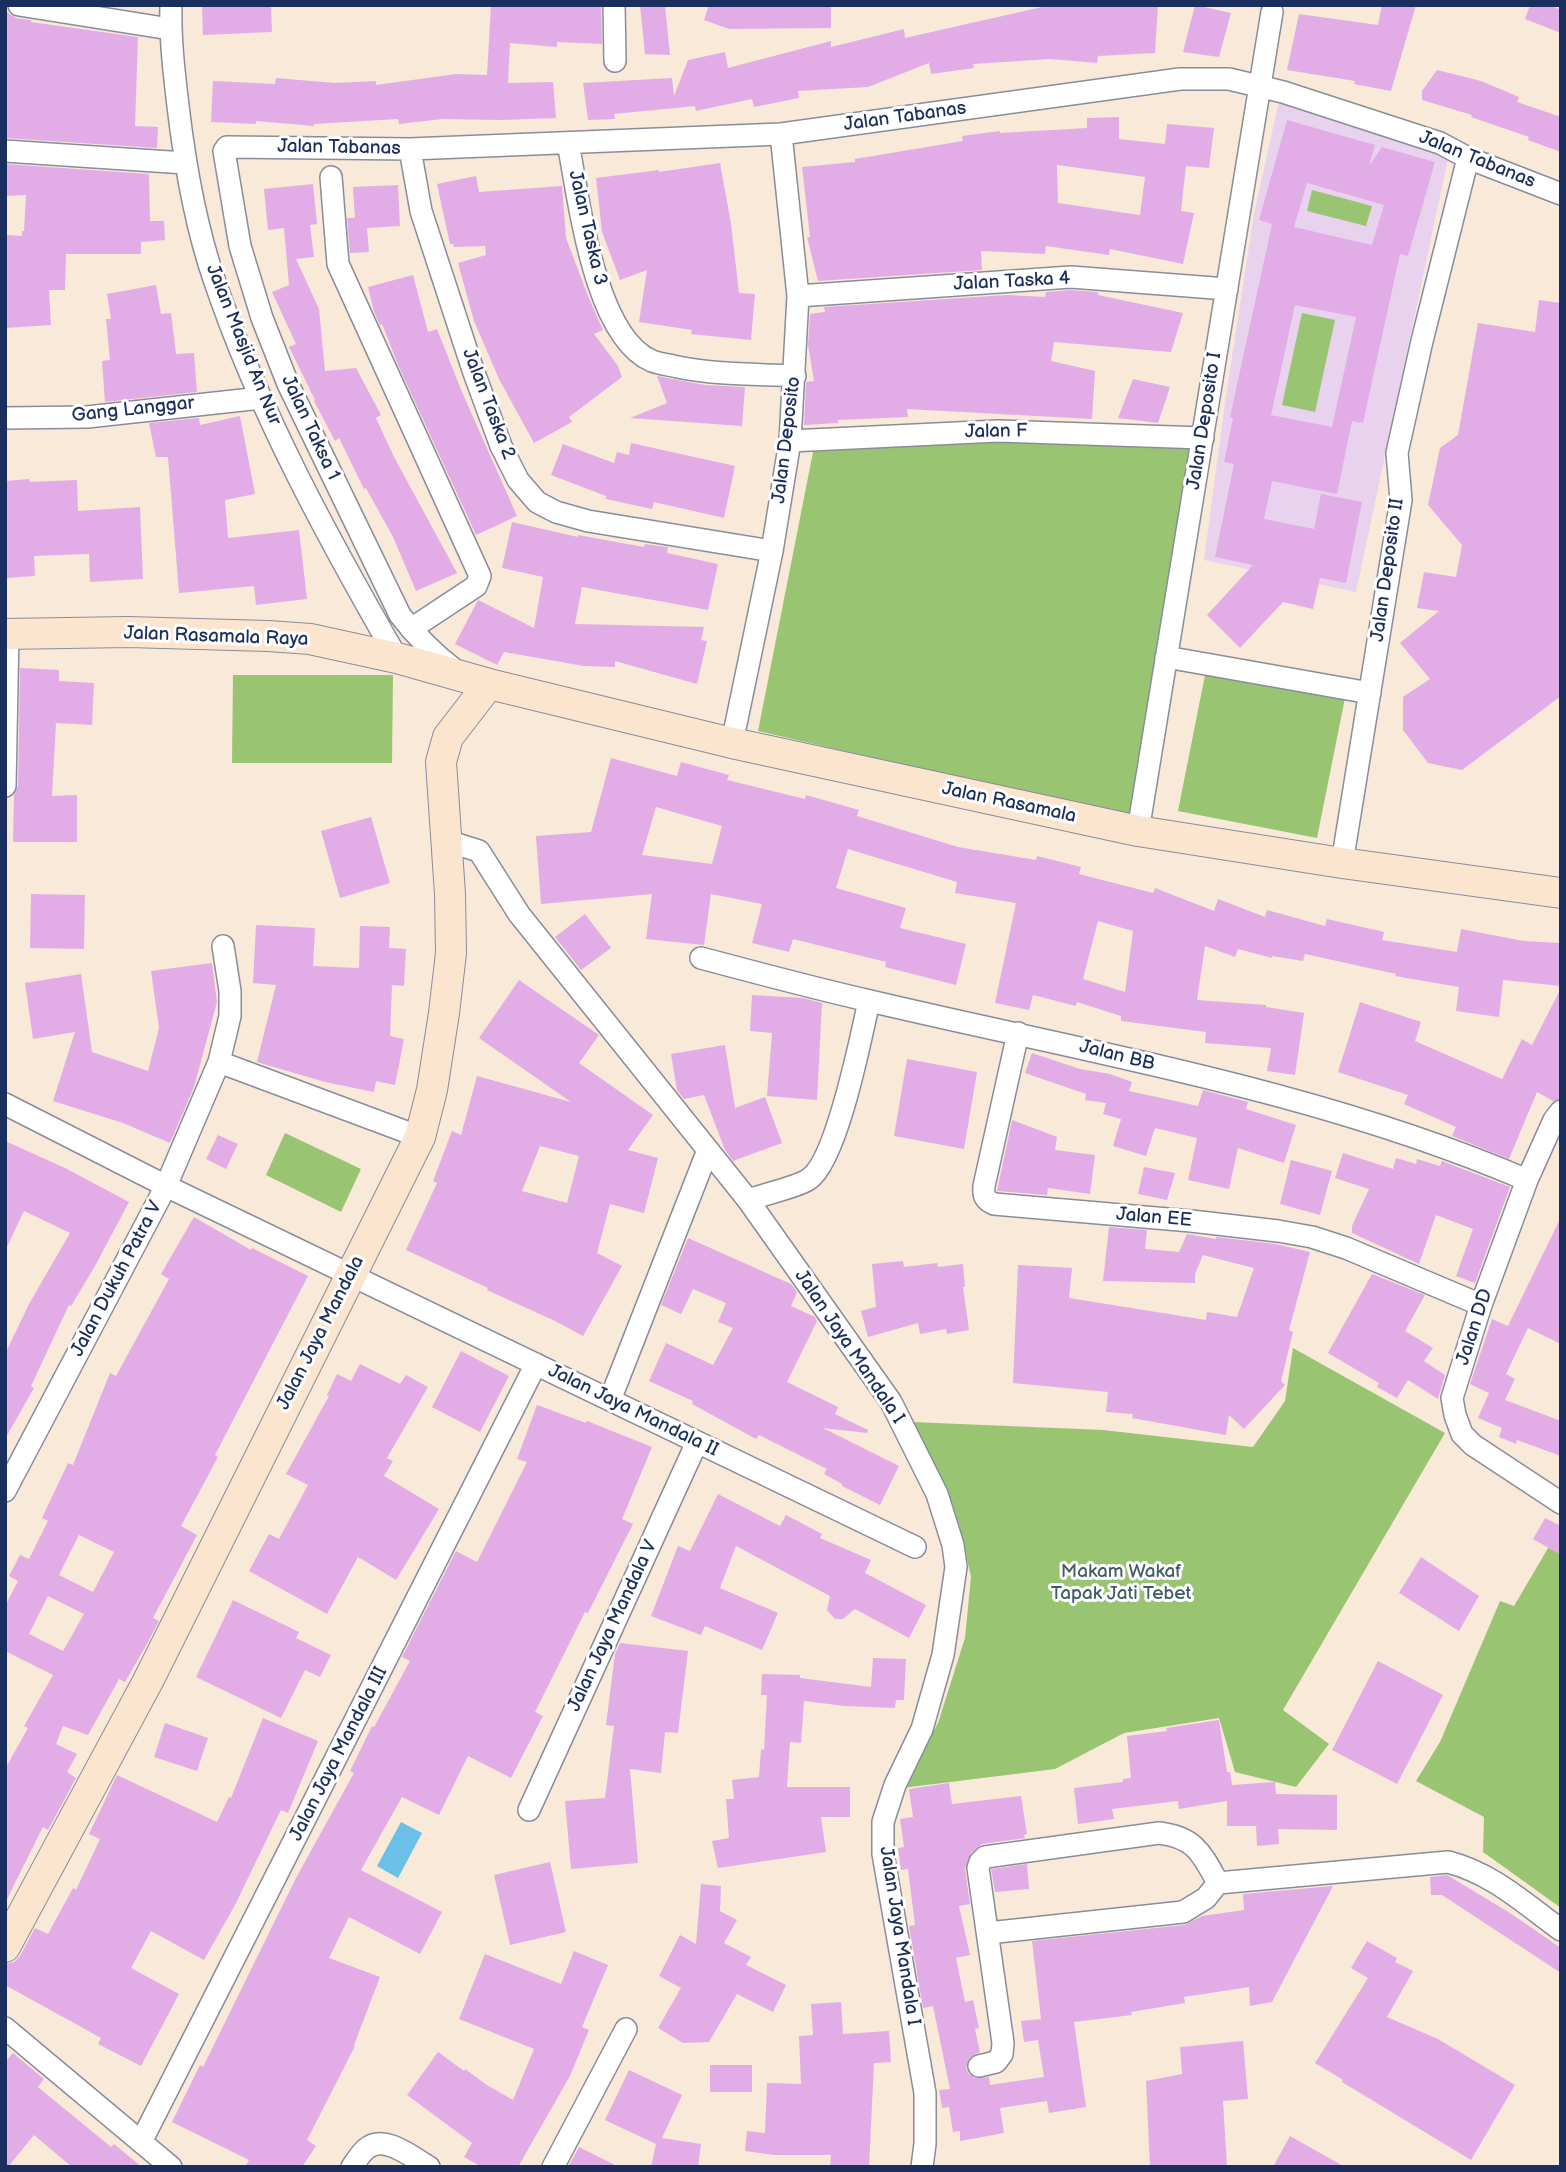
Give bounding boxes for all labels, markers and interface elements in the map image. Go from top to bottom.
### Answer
street label: Jalan Tabanas [842,97,968,137]
street label: Jalan Tabanas [1415,126,1539,194]
street label: Jalan Tabanas [277,136,401,160]
street label: Jalan Taska 3 [563,168,611,288]
street label: Jalan Masjid An Nur [200,261,286,429]
street label: Jalan Taska 4 [953,268,1071,296]
street label: Jalan Taska 2 [456,345,520,463]
street label: Jalan Deposito I [1183,351,1227,491]
street label: Jalan Taksa 1 [276,372,344,484]
street label: Jalan Deposito [768,375,806,505]
street label: Gang Langgar [71,392,195,428]
street label: Jalan F [965,420,1027,444]
street label: Jalan Deposito II [1367,497,1409,643]
street label: Jalan Rasamala Raya [123,622,309,652]
street label: Jalan Rasamala [940,778,1078,828]
street label: Jalan BB [1077,1036,1157,1076]
street label: Jalan Dukuh Patra V [66,1197,168,1361]
street label: Jalan EE [1115,1203,1193,1233]
street label: Jalan Jaya Mandala [272,1252,370,1414]
street label: Jalan Jaya Mandala I [789,1266,909,1428]
street label: Jalan DD [1452,1286,1498,1368]
street label: Jalan Jaya Mandala II [544,1360,722,1462]
street label: Jalan Jaya Mandala V [563,1537,663,1715]
park label: Makam Wakaf Tapak Jati Tebet [1051,1561,1191,1605]
street label: Jalan Jaya Mandala III [285,1663,393,1845]
street label: Jalan Jaya Mandala I [874,1845,924,2027]

